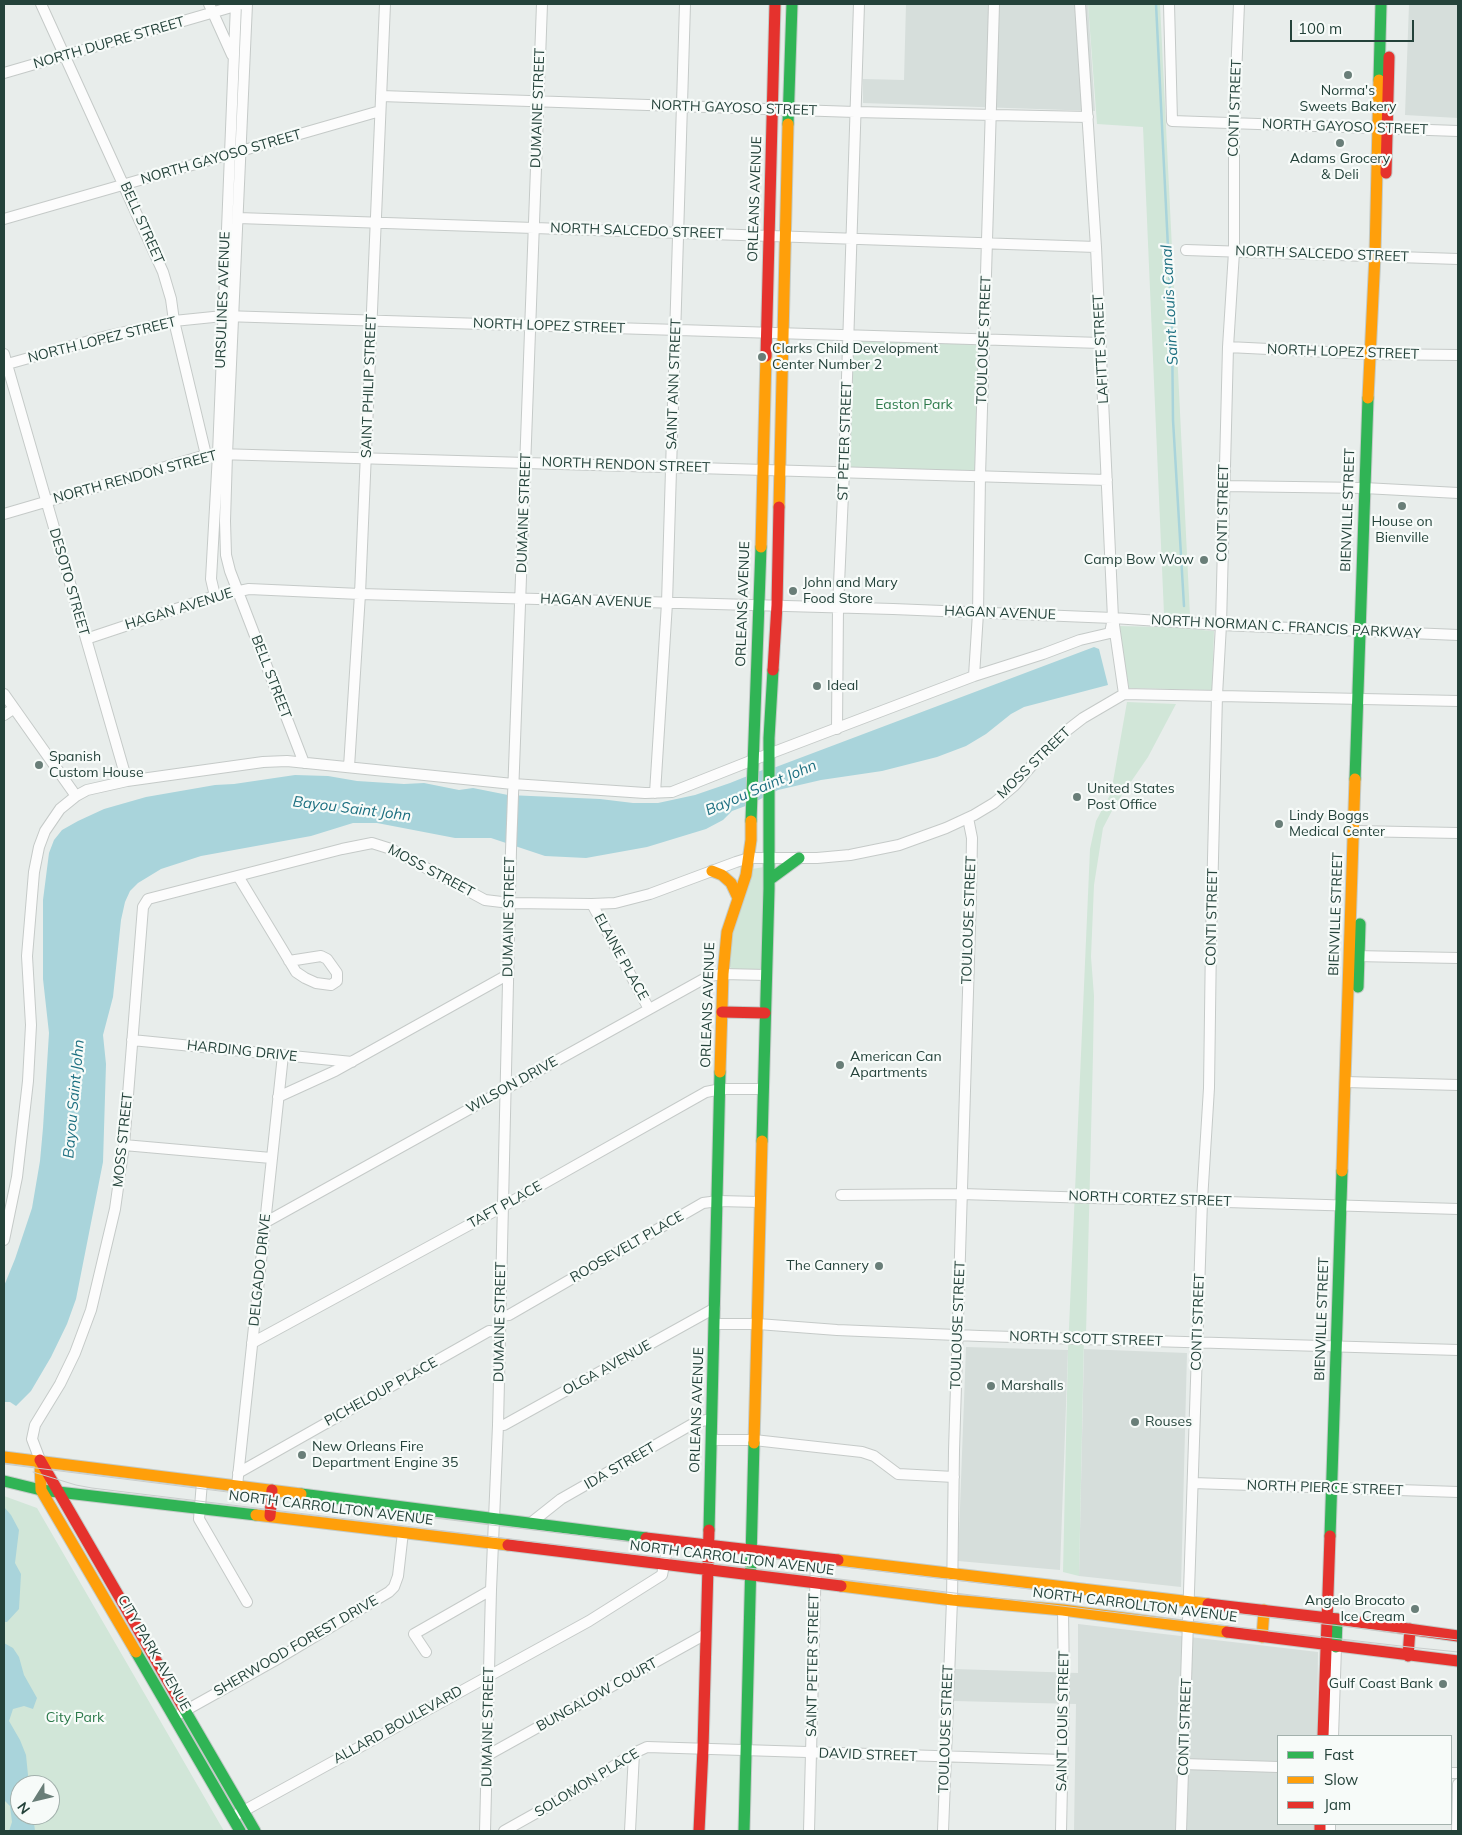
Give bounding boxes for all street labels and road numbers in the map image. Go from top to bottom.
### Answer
street label: NORTH DUPRE STREET [32,13,186,73]
street label: DUMAINE STREET [528,48,548,168]
street label: CONTI STREET [1225,59,1245,157]
street label: NORTH GAYOSO STREET [651,97,817,119]
street label: NORTH GAYOSO STREET [1262,116,1428,138]
street label: NORTH GAYOSO STREET [139,126,303,188]
street label: ORLEANS AVENUE [744,136,766,262]
street label: BELL STREET [116,179,168,267]
street label: NORTH SALCEDO STREET [550,220,724,242]
street label: URSULINES AVENUE [212,231,234,369]
street label: NORTH SALCEDO STREET [1235,243,1409,265]
street label: TOULOUSE STREET [973,275,995,405]
street label: LAFITTE STREET [1090,294,1112,404]
street label: NORTH LOPEZ STREET [26,313,178,367]
street label: SAINT PHILIP STREET [358,314,380,458]
street label: NORTH LOPEZ STREET [473,315,625,337]
street label: SAINT ANN STREET [663,318,685,450]
street label: NORTH LOPEZ STREET [1267,341,1419,363]
street label: ST PETER STREET [835,381,855,501]
street label: NORTH RENDON STREET [51,447,219,507]
street label: BIENVILLE STREET [1337,448,1359,572]
street label: DUMAINE STREET [514,453,534,573]
street label: NORTH RENDON STREET [541,454,711,476]
street label: CONTI STREET [1214,464,1232,562]
street label: DESOTO STREET [46,526,92,638]
street label: ORLEANS AVENUE [732,541,754,667]
street label: HAGAN AVENUE [123,585,235,633]
street label: HAGAN AVENUE [540,591,652,611]
street label: HAGAN AVENUE [944,603,1056,623]
street label: NORTH NORMAN C. FRANCIS PARKWAY [1150,612,1422,642]
street label: BELL STREET [247,633,295,721]
street label: MOSS STREET [994,724,1074,802]
street label: MOSS STREET [385,841,477,901]
street label: BIENVILLE STREET [1325,852,1347,976]
street label: TOULOUSE STREET [958,855,980,985]
street label: DUMAINE STREET [500,857,518,977]
street label: CONTI STREET [1203,868,1221,966]
street label: ELAINE PLACE [590,911,652,1003]
street label: ORLEANS AVENUE [697,942,719,1068]
street label: HARDING DRIVE [186,1037,298,1065]
street label: WILSON DRIVE [463,1053,561,1117]
street label: MOSS STREET [110,1092,136,1188]
street label: TAFT PLACE [465,1178,545,1232]
street label: NORTH CORTEZ STREET [1068,1188,1232,1210]
street label: ROOSEVELT PLACE [567,1208,687,1286]
street label: DELGADO DRIVE [246,1213,274,1327]
street label: BIENVILLE STREET [1311,1257,1333,1381]
street label: TOULOUSE STREET [947,1260,969,1390]
street label: DUMAINE STREET [491,1262,509,1382]
street label: CONTI STREET [1188,1273,1208,1371]
street label: NORTH SCOTT STREET [1009,1328,1163,1350]
street label: OLGA AVENUE [560,1337,654,1399]
street label: ORLEANS AVENUE [686,1347,708,1473]
street label: PICHELOUP PLACE [322,1354,440,1430]
street label: IDA STREET [581,1439,659,1493]
street label: NORTH PIERCE STREET [1246,1477,1404,1499]
street label: NORTH CARROLLTON AVENUE [228,1487,434,1529]
street label: NORTH CARROLLTON AVENUE [629,1537,835,1579]
street label: NORTH CARROLLTON AVENUE [1032,1584,1238,1626]
street label: CITY PARK AVENUE [114,1592,194,1714]
street label: SHERWOOD FOREST DRIVE [211,1592,381,1700]
street label: SAINT PETER STREET [803,1593,823,1737]
street label: SAINT LOUIS STREET [1053,1651,1073,1791]
street label: BUNGALOW COURT [534,1655,660,1735]
street label: TOULOUSE STREET [935,1664,957,1794]
street label: DUMAINE STREET [479,1667,497,1787]
street label: CONTI STREET [1175,1678,1195,1776]
street label: ALLARD BOULEVARD [330,1682,466,1768]
street label: SOLOMON PLACE [532,1745,642,1821]
street label: DAVID STREET [818,1745,918,1765]

